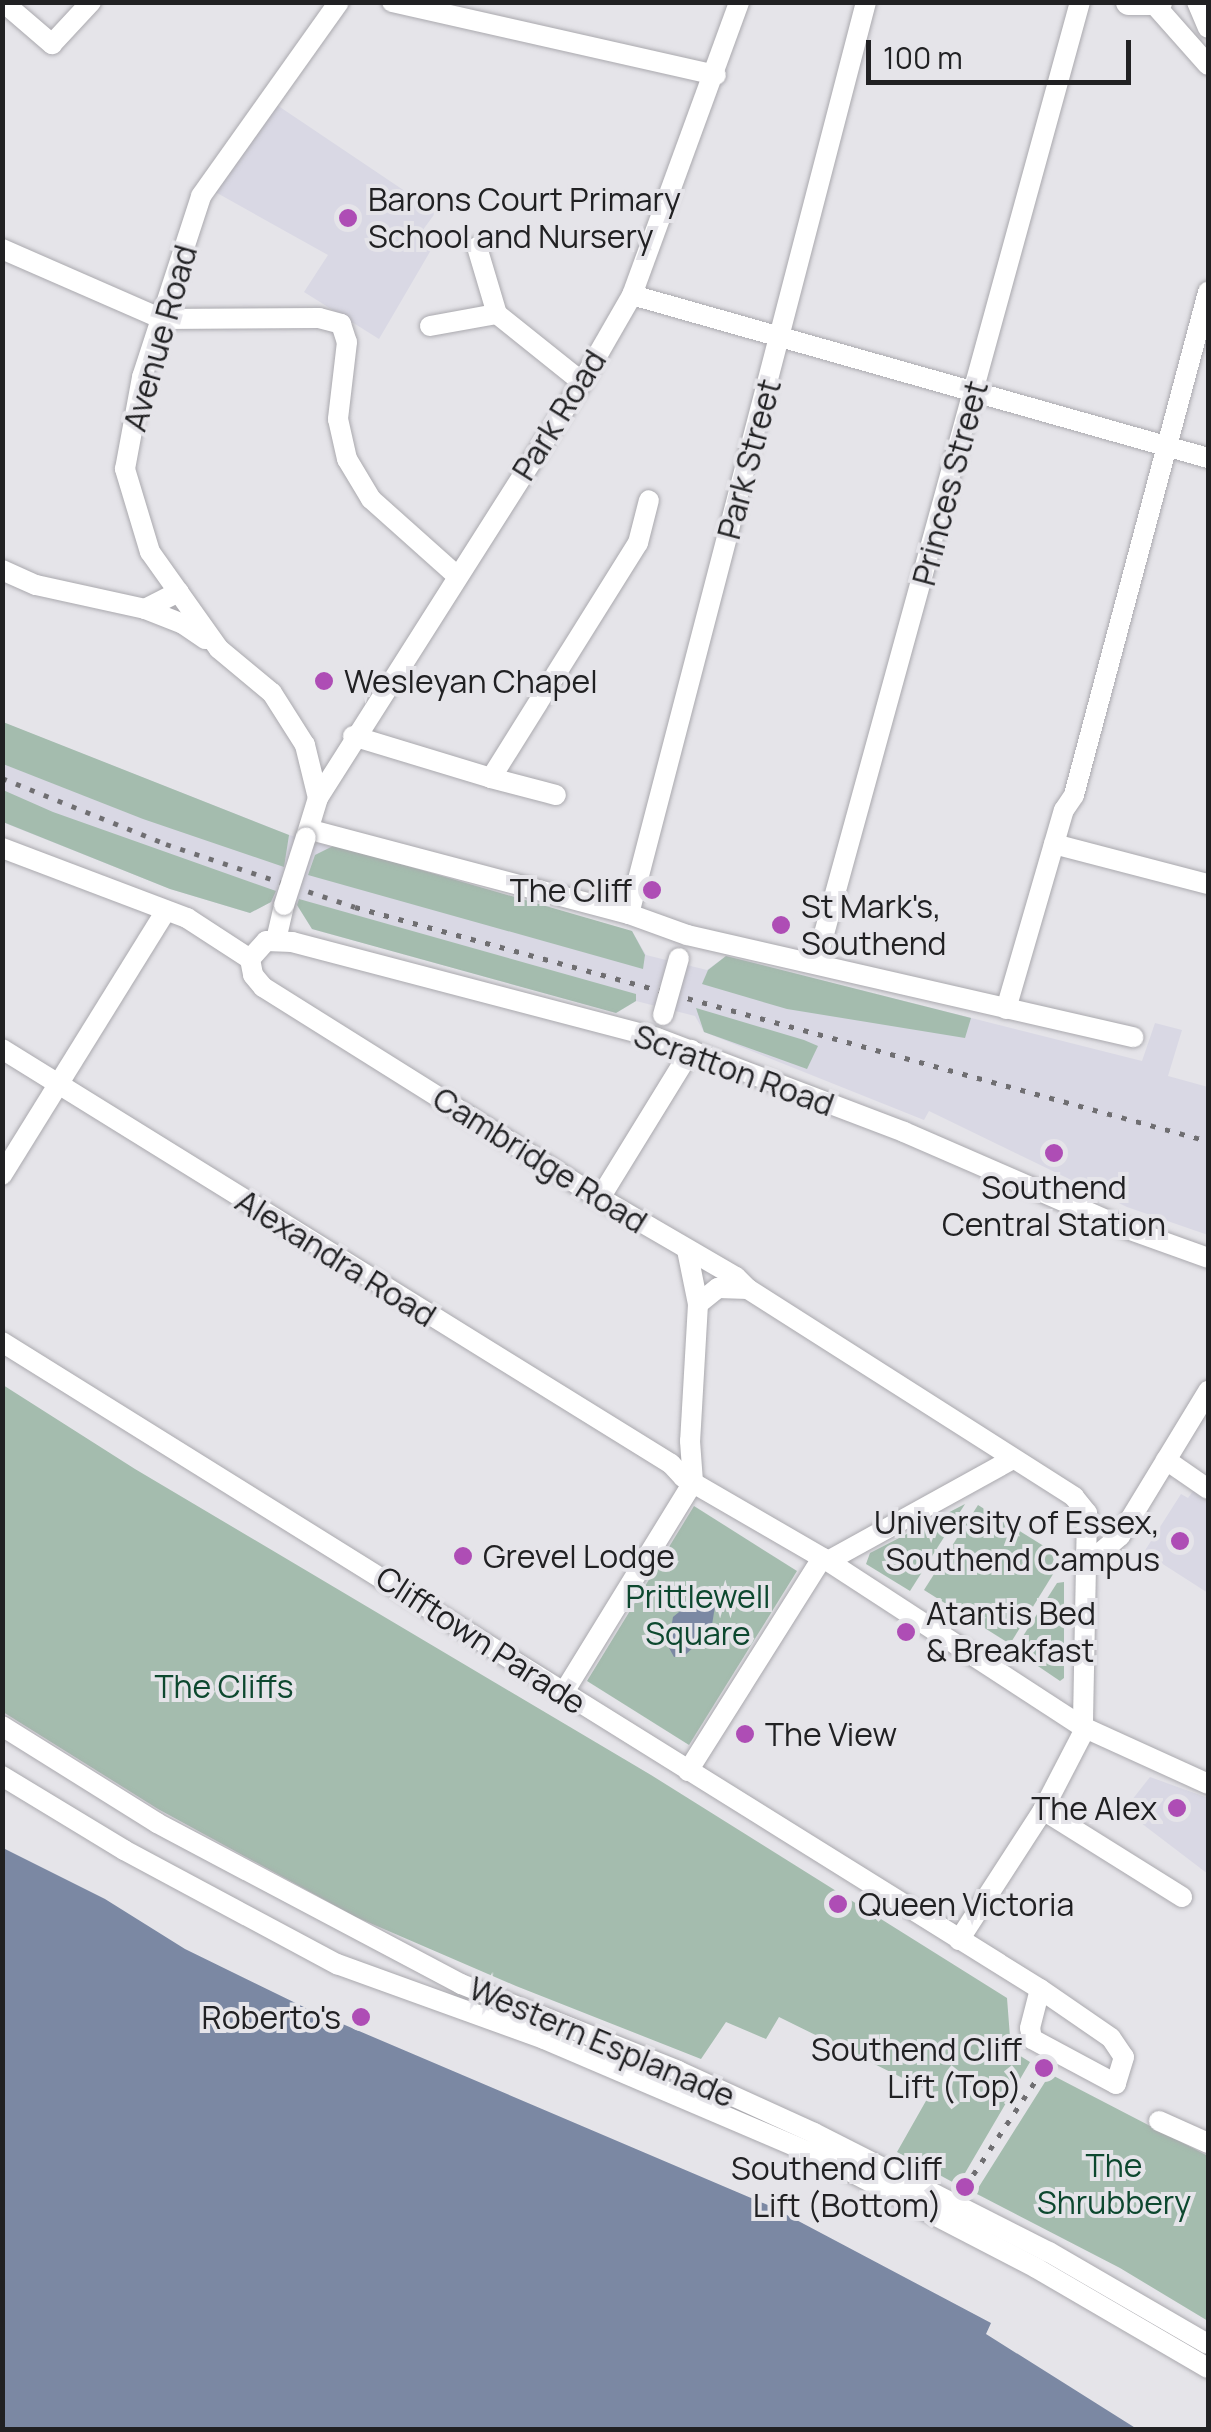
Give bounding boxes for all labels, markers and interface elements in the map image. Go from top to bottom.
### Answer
scale bar [871,20,1136,82]
text: 100 m [883,37,963,78]
place label: Barons Court Primary School and Nursery [368,181,681,256]
marker: Barons Court Primary School and Nursery [337,207,359,229]
street label: Avenue Road [115,241,205,435]
street label: Park Road [504,343,614,487]
street label: Park Street [709,375,789,543]
street label: Princes Street [904,376,996,590]
place label: Wesleyan Chapel [344,662,598,700]
marker: Wesleyan Chapel [313,670,335,692]
place label: The Cliff [510,871,632,909]
marker: The Cliff [641,879,663,901]
place label: St Mark's, Southend [801,888,947,963]
marker: St Mark's, Southend [770,914,792,936]
street label: Scratton Road [629,1016,839,1124]
street label: Cambridge Road [426,1079,654,1241]
marker: Southend Central Station [1043,1142,1065,1164]
place label: Southend Central Station [942,1169,1166,1244]
street label: Alexandra Road [229,1181,443,1335]
place label: University of Essex, Southend Campus [874,1504,1160,1579]
marker: University of Essex, Southend Campus [1169,1530,1191,1552]
place label: Grevel Lodge [483,1537,675,1575]
marker: Grevel Lodge [452,1545,474,1567]
street label: Clifftown Parade [369,1558,593,1722]
park label: Prittlewell Square [625,1578,771,1653]
place label: Atantis Bed & Breakfast [926,1595,1096,1670]
marker: Atantis Bed & Breakfast [895,1621,917,1643]
park label: The Cliffs [154,1667,294,1705]
place label: The View [765,1715,897,1753]
marker: The View [734,1723,756,1745]
place label: The Alex [1031,1789,1157,1827]
marker: The Alex [1166,1797,1188,1819]
place label: Queen Victoria [858,1885,1074,1923]
marker: Queen Victoria [827,1893,849,1915]
street label: Western Esplanade [463,1969,741,2115]
place label: Roberto's [201,1998,341,2036]
marker: Roberto's [350,2006,372,2028]
place label: Southend Cliff Lift (Top) [811,2031,1022,2106]
marker: Southend Cliff Lift (Top) [1031,2055,1057,2081]
park label: The Shrubbery [1037,2147,1191,2222]
place label: Southend Cliff Lift (Bottom) [731,2150,942,2225]
marker: Southend Cliff Lift (Bottom) [952,2174,978,2200]

